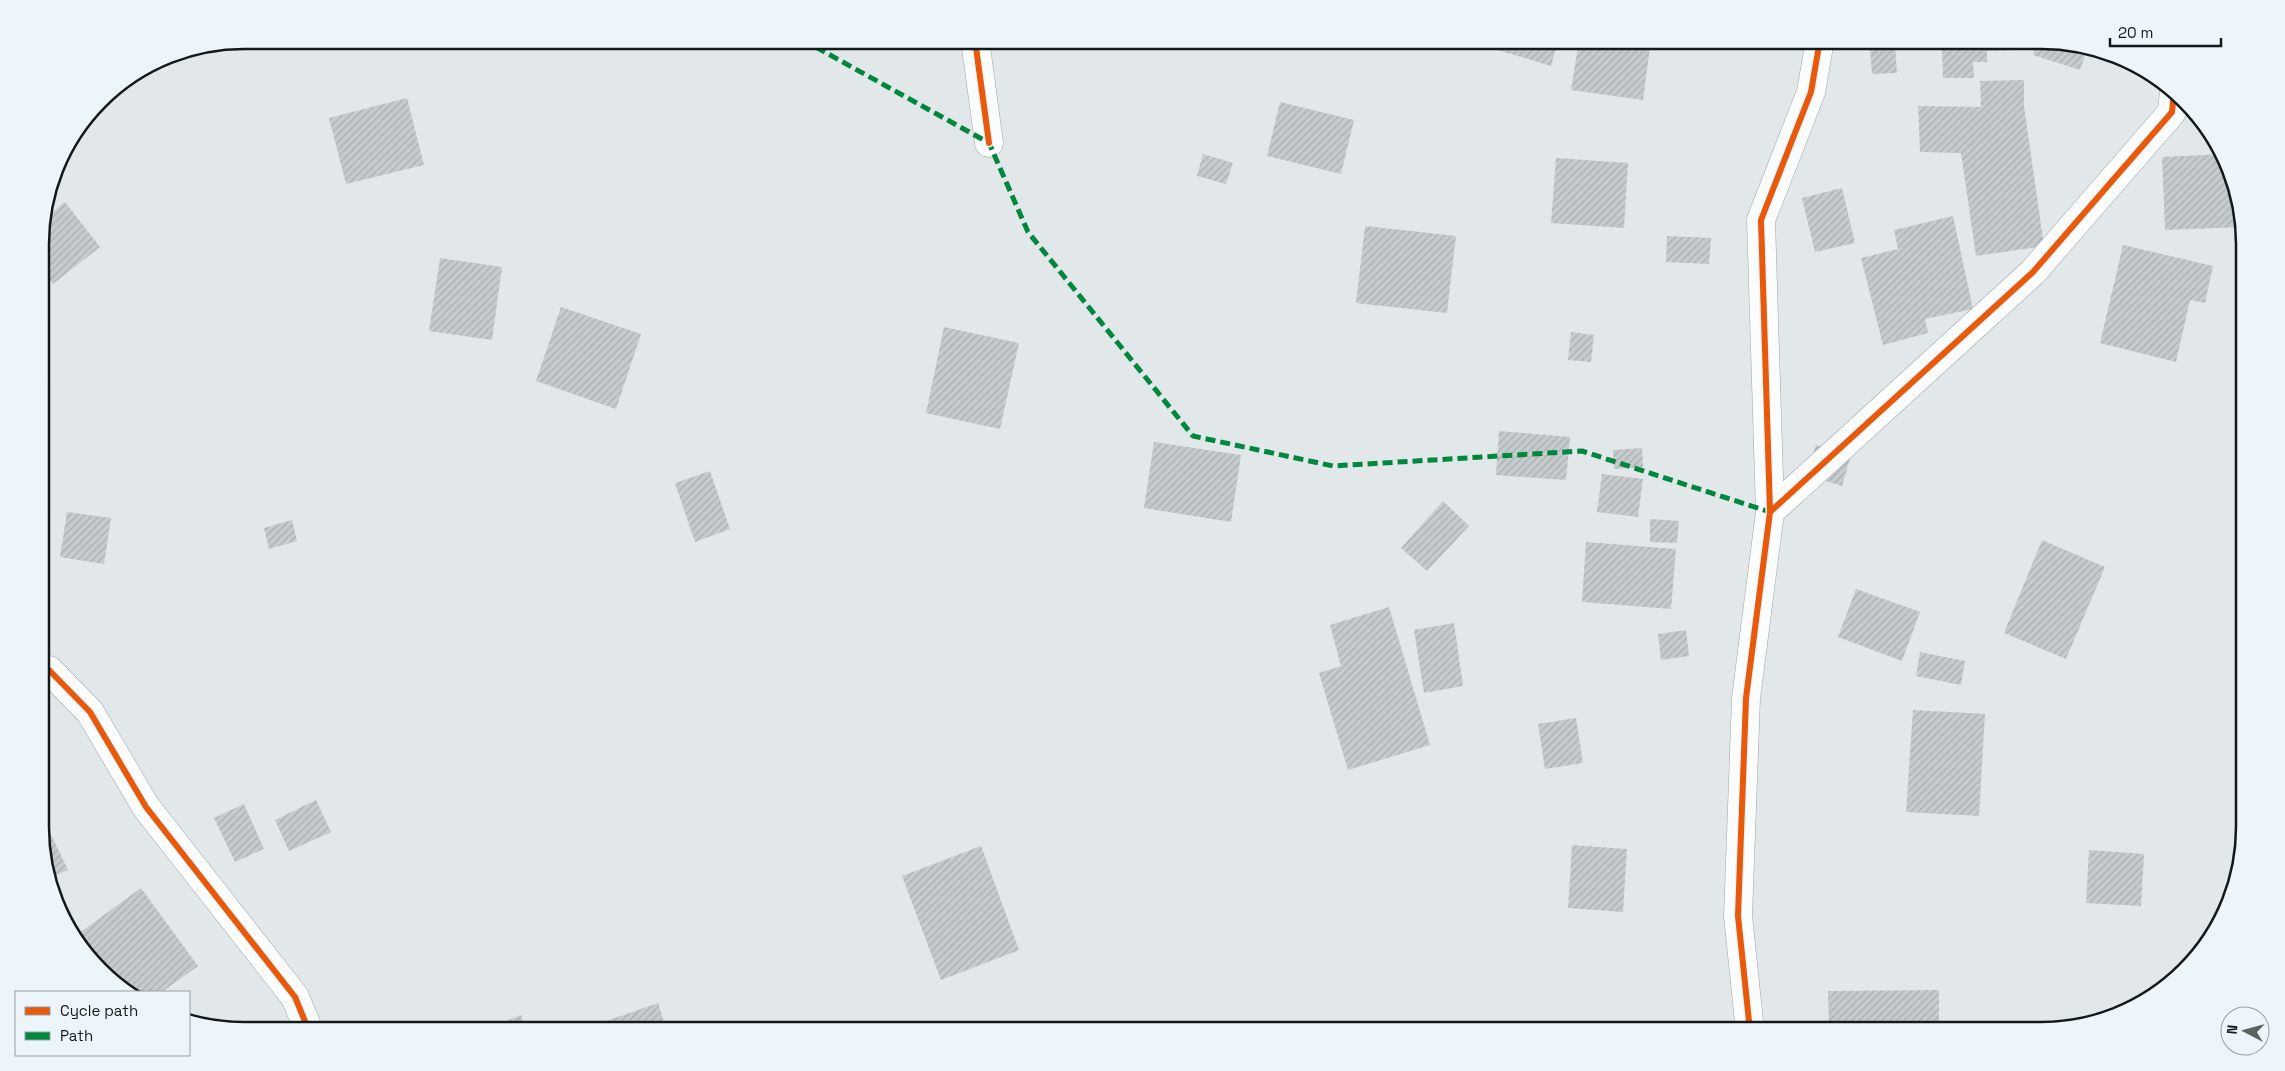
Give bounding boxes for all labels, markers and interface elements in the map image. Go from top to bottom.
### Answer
scale bar [2110,15,2221,47]
text: 20 m [2118,23,2153,42]
legend [15,991,190,1056]
text: Cycle path [60,1001,138,1020]
north arrow [2220,1006,2270,1056]
text: N [2223,1024,2242,1035]
text: Path [60,1026,93,1045]

